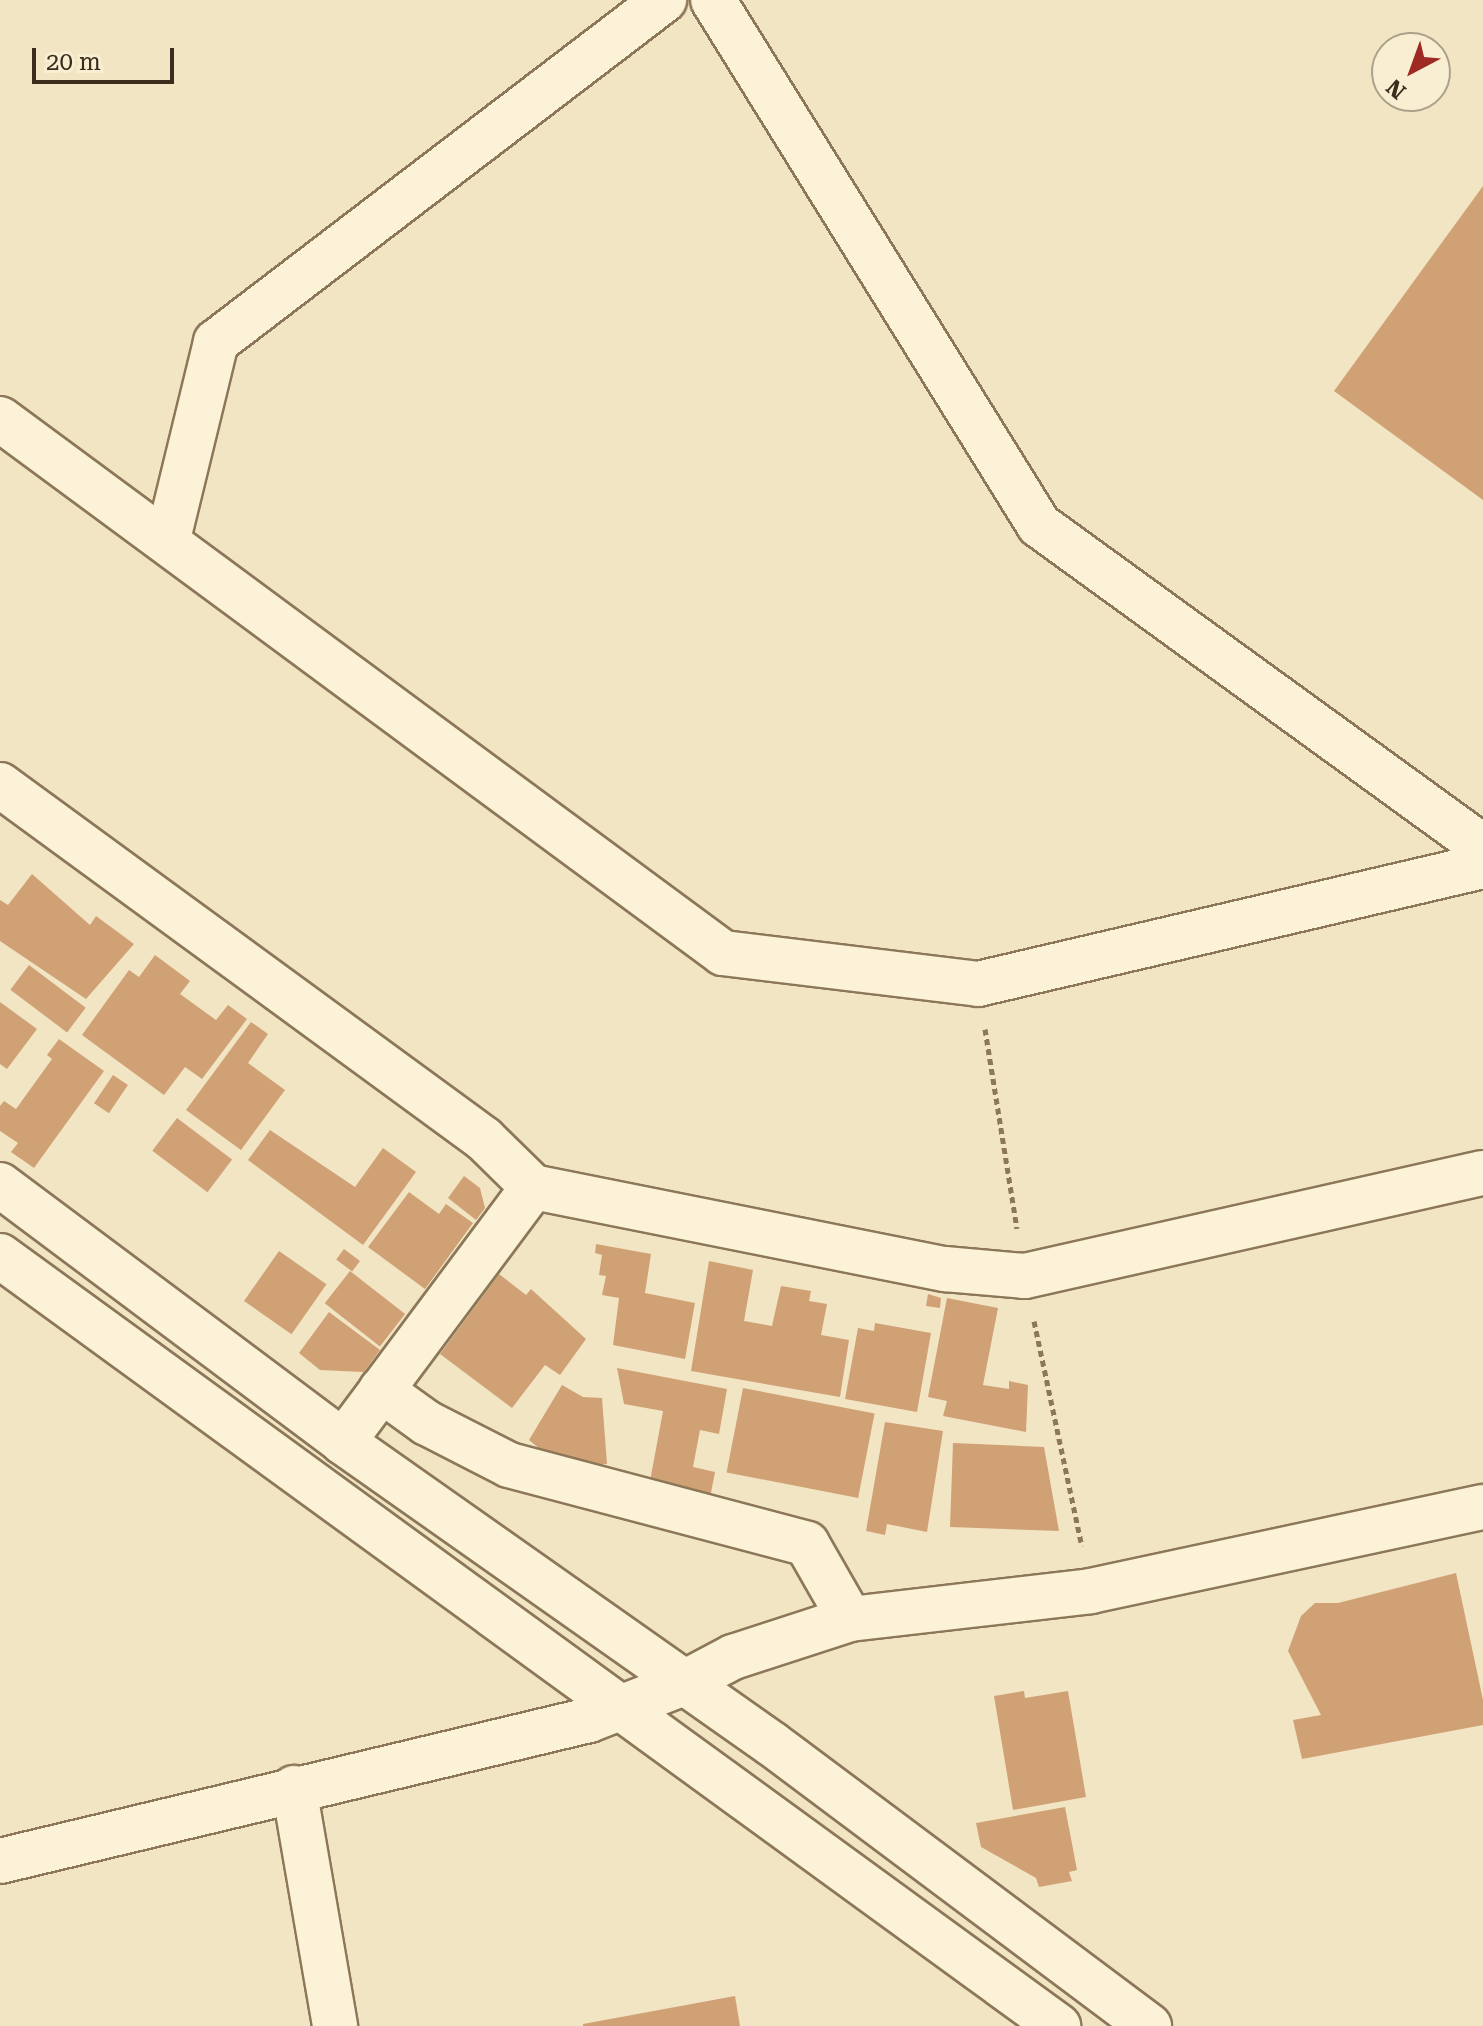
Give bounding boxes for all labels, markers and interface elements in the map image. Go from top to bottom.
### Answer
scale bar [36,32,178,82]
north arrow [1371,32,1451,112]
text: 20 m [46,48,101,76]
text: N [1382,74,1411,104]

